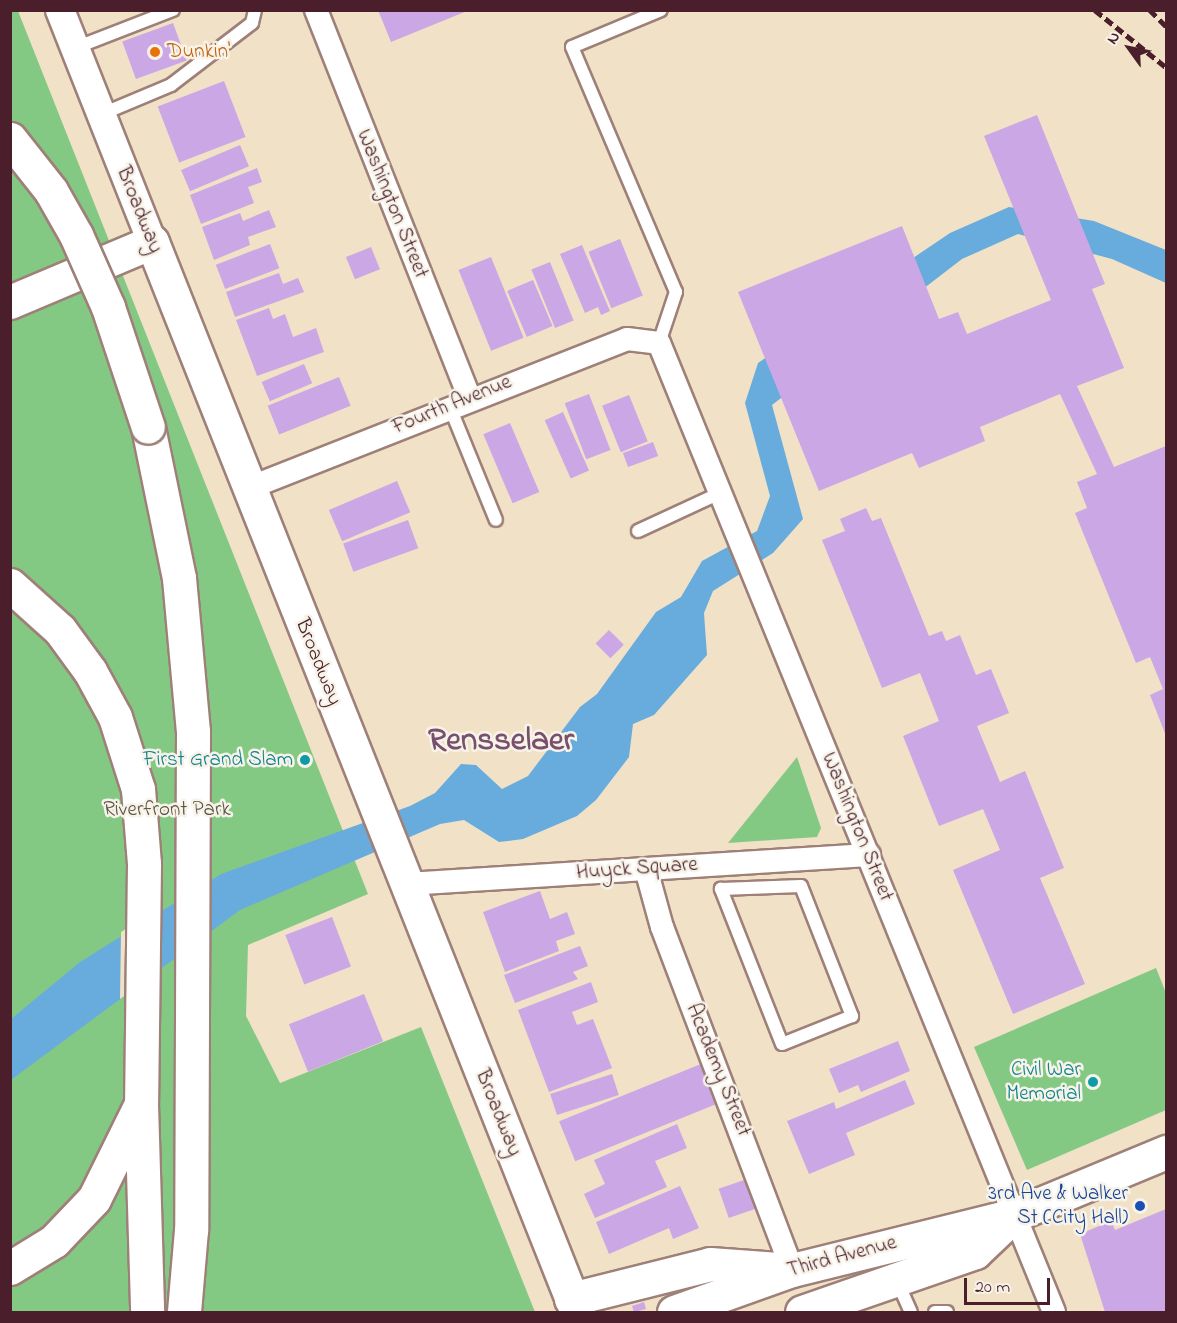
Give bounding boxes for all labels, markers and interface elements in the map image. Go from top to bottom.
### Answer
north arrow [1099,18,1159,78]
text: N [1101,27,1127,49]
place label: Dunkin' [167,39,230,65]
marker: Dunkin' [148,45,162,59]
street label: Washington Street [351,126,433,282]
street label: Broadway [110,163,168,257]
street label: Fourth Avenue [389,370,515,440]
street label: Broadway [289,615,347,709]
district label: Rensselaer [428,722,574,762]
place label: First Grand Slam [143,747,293,773]
street label: Washington Street [816,749,898,905]
marker: First Grand Slam [298,753,312,767]
park label: Riverfront Park [103,797,231,823]
street label: Huyck Square [575,852,699,886]
street label: Academy Street [680,1000,756,1140]
place label: Civil War Memorial [1006,1057,1081,1107]
street label: Broadway [469,1066,527,1160]
marker: Civil War Memorial [1086,1075,1100,1089]
place label: 3rd Ave & Walker St (City Hall) [988,1181,1128,1231]
marker: 3rd Ave & Walker St (City Hall) [1133,1199,1147,1213]
street label: Third Avenue [785,1230,899,1284]
scale bar [967,1266,1052,1304]
text: 20 m [975,1275,1010,1301]

